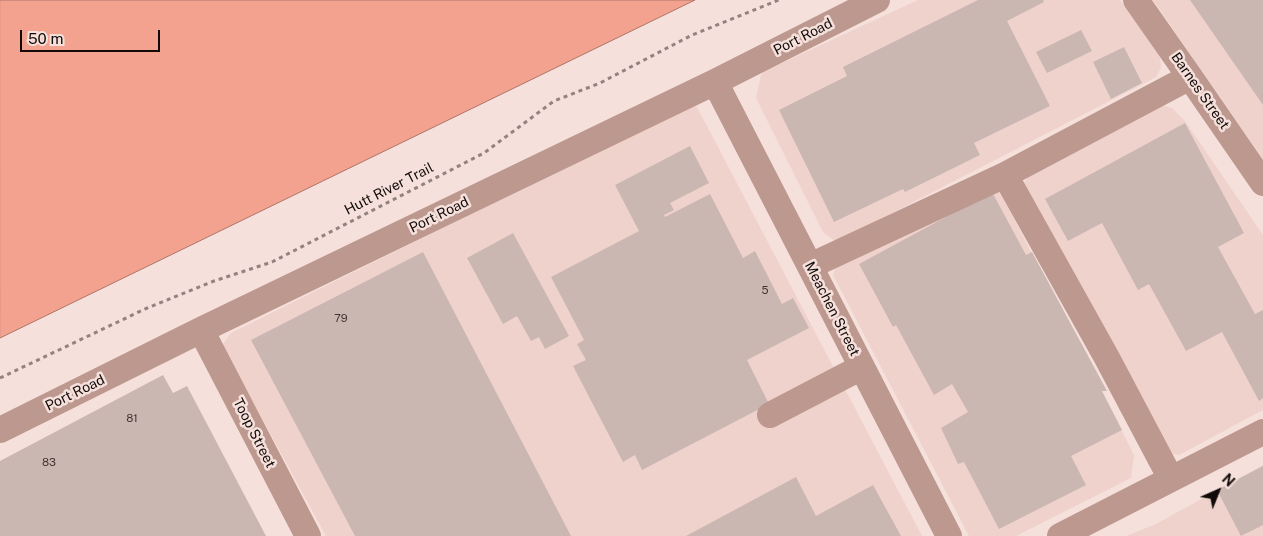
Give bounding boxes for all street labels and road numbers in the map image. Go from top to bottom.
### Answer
street label: Port Road [771,15,835,59]
street label: Barnes Street [1167,49,1233,133]
street label: Hutt River Trail [342,159,436,219]
street label: Port Road [407,193,471,237]
street label: Meachen Street [801,259,863,359]
street label: Port Road [43,371,107,415]
street label: Toop Street [229,395,279,471]

